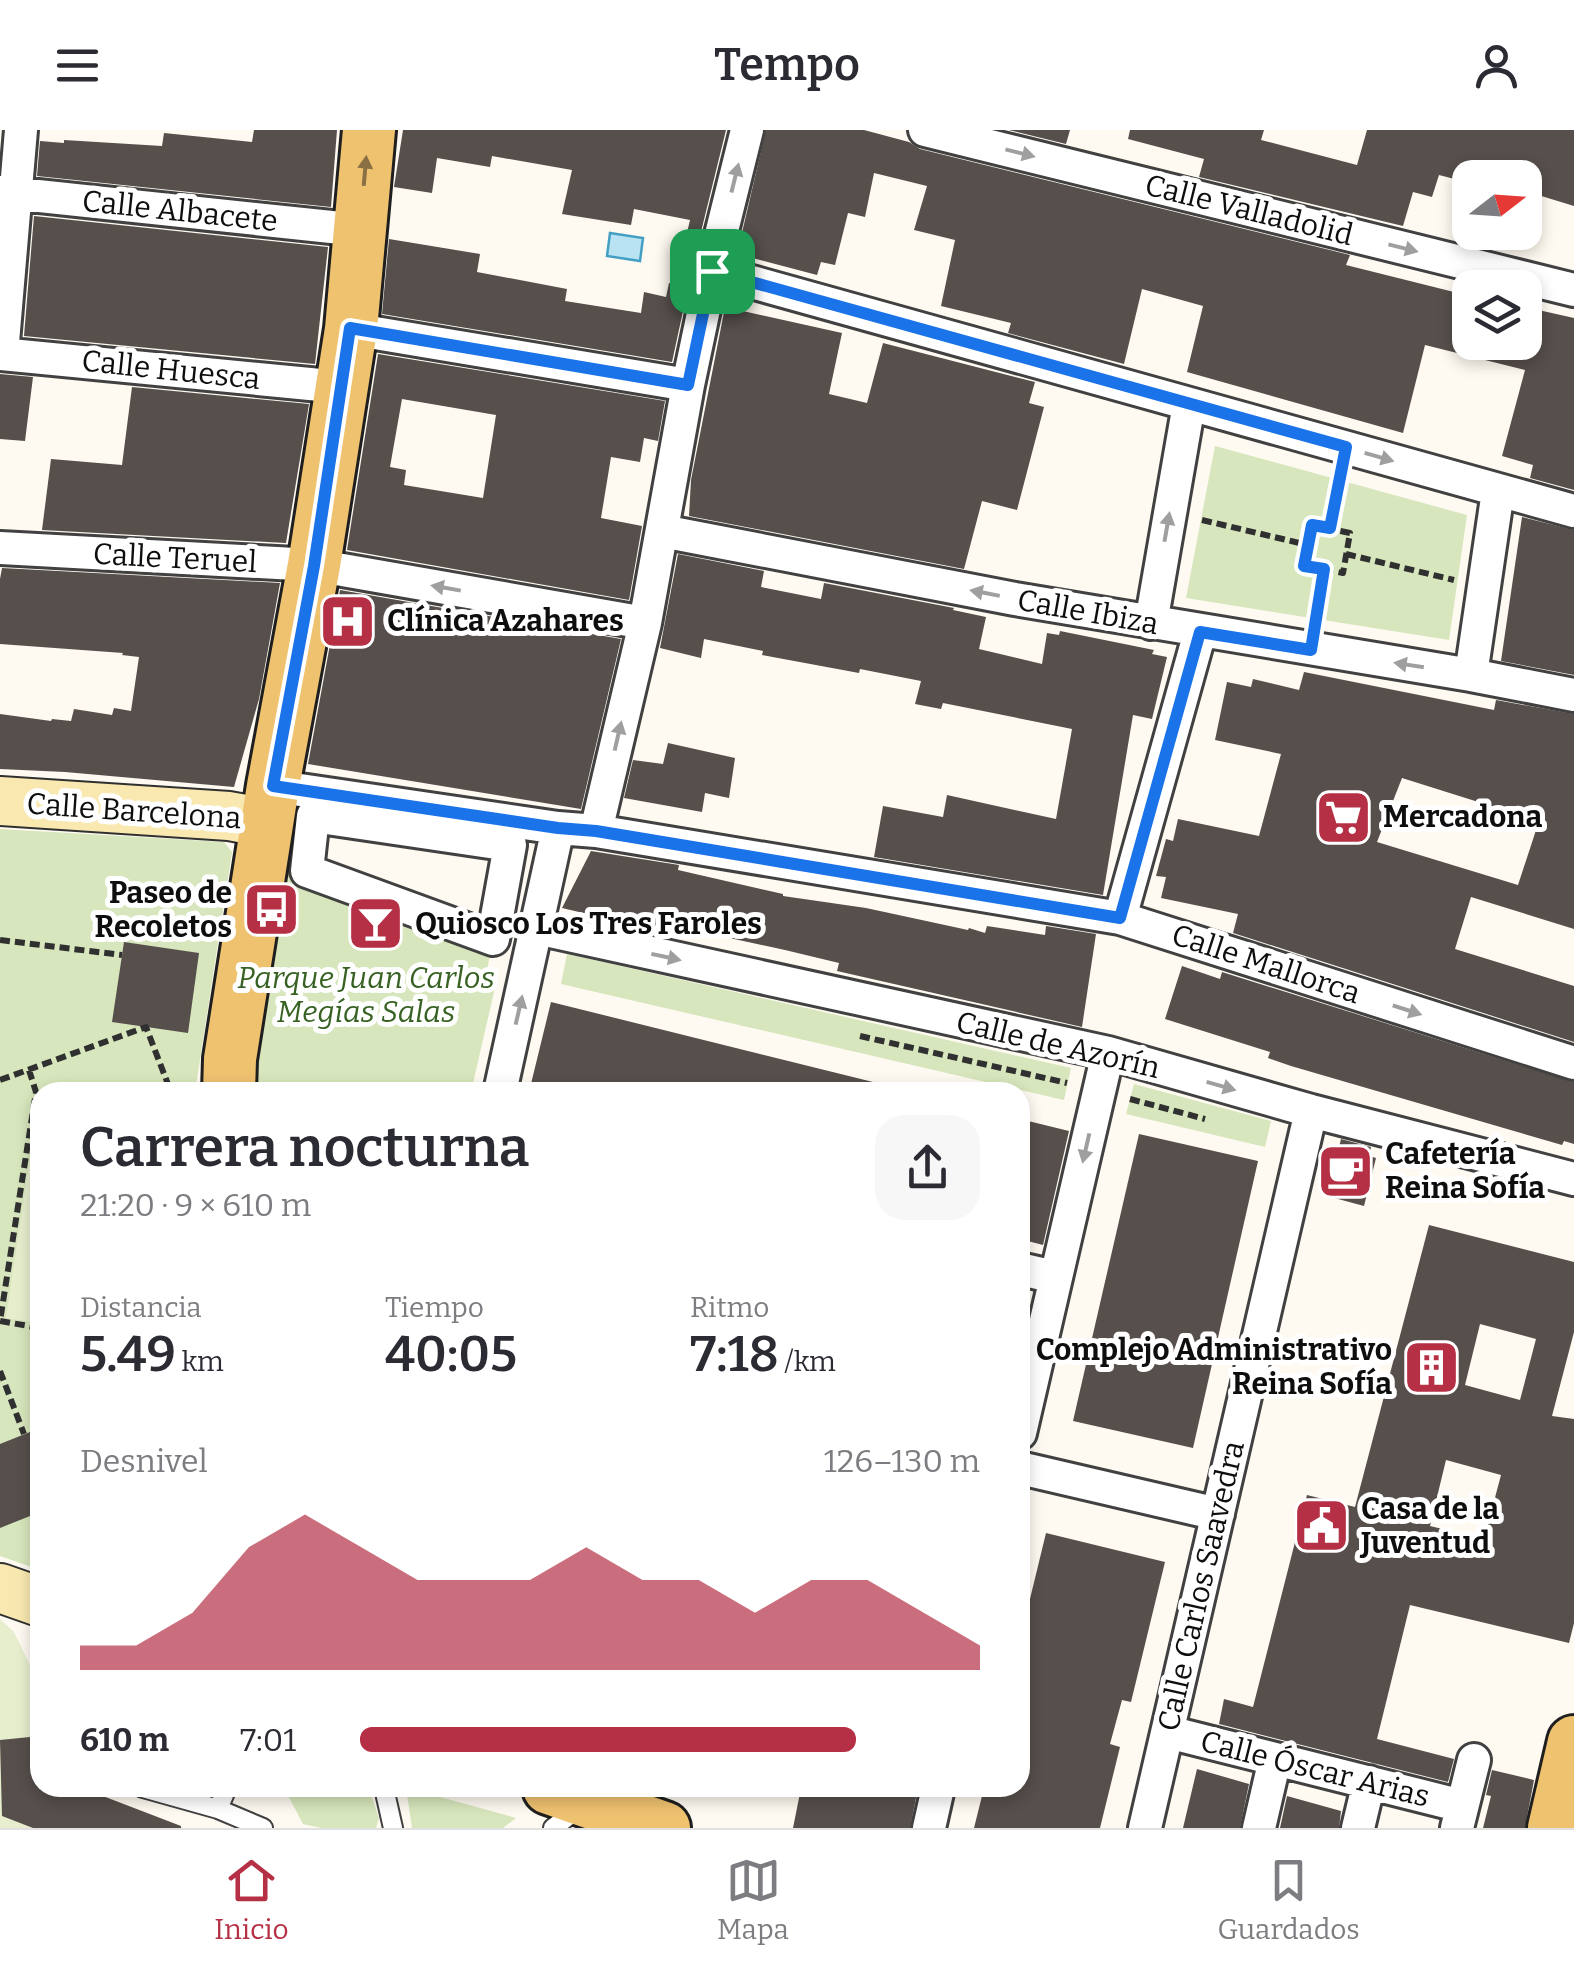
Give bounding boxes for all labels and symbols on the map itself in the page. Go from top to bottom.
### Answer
one-way arrow [1005,146,1036,161]
one-way arrow [358,154,374,186]
north arrow [1452,160,1542,250]
one-way arrow [728,162,743,193]
street label: Calle Valladolid [1141,167,1357,253]
street label: Calle Albacete [81,183,279,239]
pin [670,229,755,314]
one-way arrow [1388,241,1419,256]
street label: Calle Huesca [80,343,262,397]
one-way arrow [1364,449,1395,465]
one-way arrow [1160,511,1176,542]
street label: Calle Teruel [92,536,258,580]
one-way arrow [430,580,461,595]
street label: Calle Ibiza [1015,582,1161,642]
one-way arrow [969,585,1000,601]
hospital icon: Clínica Azahares [318,591,378,651]
place label: Clínica Azahares [387,603,624,639]
one-way arrow [1393,657,1424,672]
one-way arrow [611,720,627,751]
street label: Calle Barcelona [26,786,242,836]
supermarket icon: Mercadona [1314,787,1374,847]
place label: Mercadona [1383,799,1543,835]
place label: Paseo de Recoletos [95,875,232,945]
bus stop icon: Paseo de Recoletos [241,880,301,940]
bar icon: Quiosco Los Tres Faroles [346,894,406,954]
place label: Quiosco Los Tres Faroles [415,906,762,942]
street label: Calle Mallorca [1167,917,1365,1011]
one-way arrow [651,950,682,965]
park label: Parque Juan Carlos Megías Salas [237,960,495,1030]
one-way arrow [512,995,527,1026]
one-way arrow [1392,1003,1422,1018]
street label: Calle de Azorín [953,1004,1163,1086]
one-way arrow [1206,1078,1237,1094]
one-way arrow [1078,1133,1093,1164]
place label: Cafetería Reina Sofía [1385,1136,1545,1206]
cafe icon: Cafetería Reina Sofía [1316,1141,1376,1201]
place label: Complejo Administrativo Reina Sofía [1036,1332,1392,1402]
building icon: Complejo Administrativo Reina Sofía [1401,1337,1461,1397]
street label: Calle Carlos Saavedra [1150,1438,1252,1734]
place label: Casa de la Juventud [1359,1491,1499,1561]
public building icon: Casa de la Juventud [1292,1496,1352,1556]
street label: Calle Óscar Arias [1197,1723,1433,1815]

